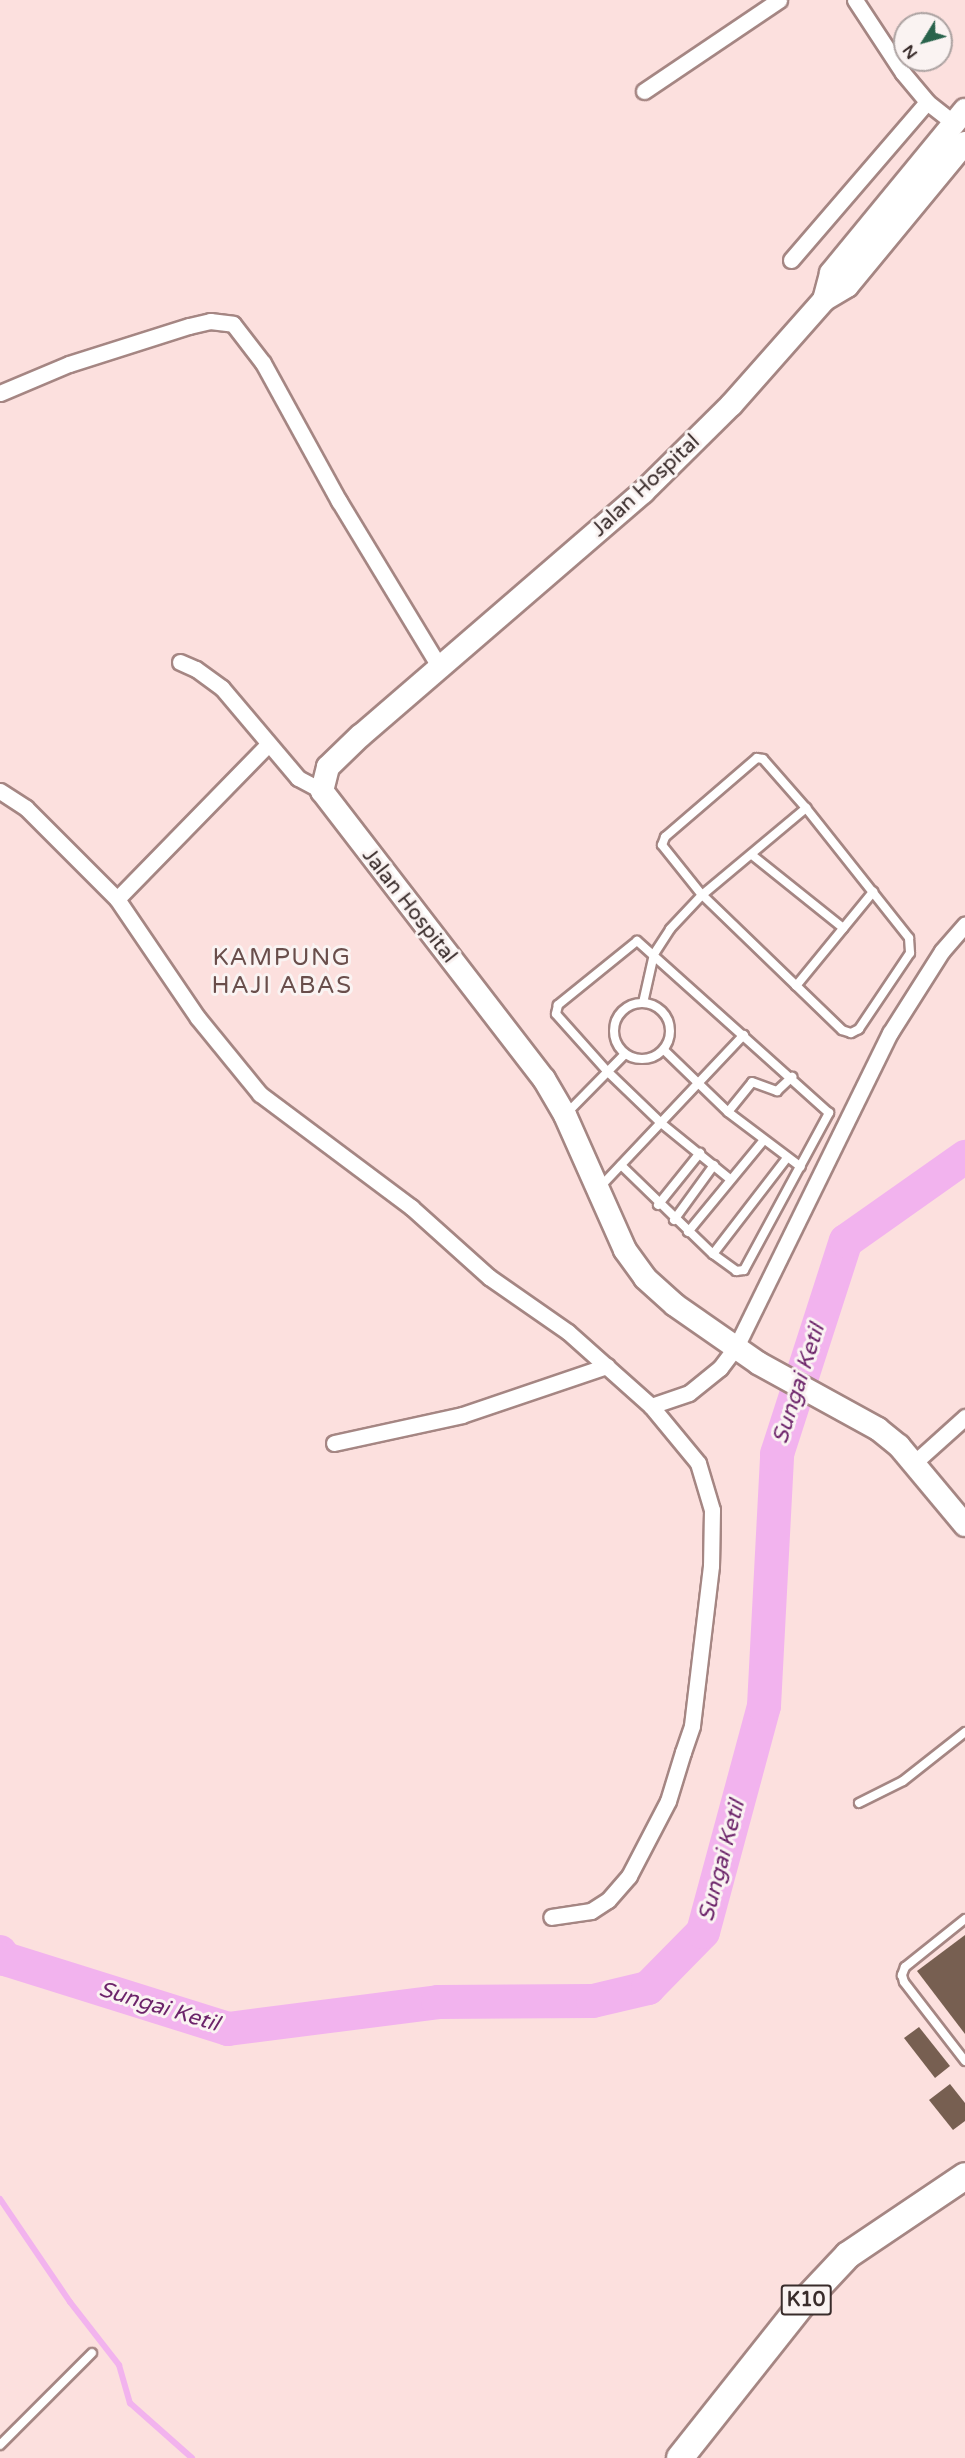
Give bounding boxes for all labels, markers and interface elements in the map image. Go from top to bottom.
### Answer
north arrow [893,12,953,72]
text: N [898,40,922,63]
street label: Jalan Hospital [587,429,705,543]
street label: Jalan Hospital [356,844,462,968]
district label: KAMPUNG HAJI ABAS [211,944,353,1000]
water label: Sungai Ketil [767,1321,831,1447]
water label: Sungai Ketil [693,1798,751,1924]
water label: Sungai Ketil [96,1976,222,2038]
road number: K10 [780,2283,832,2317]

